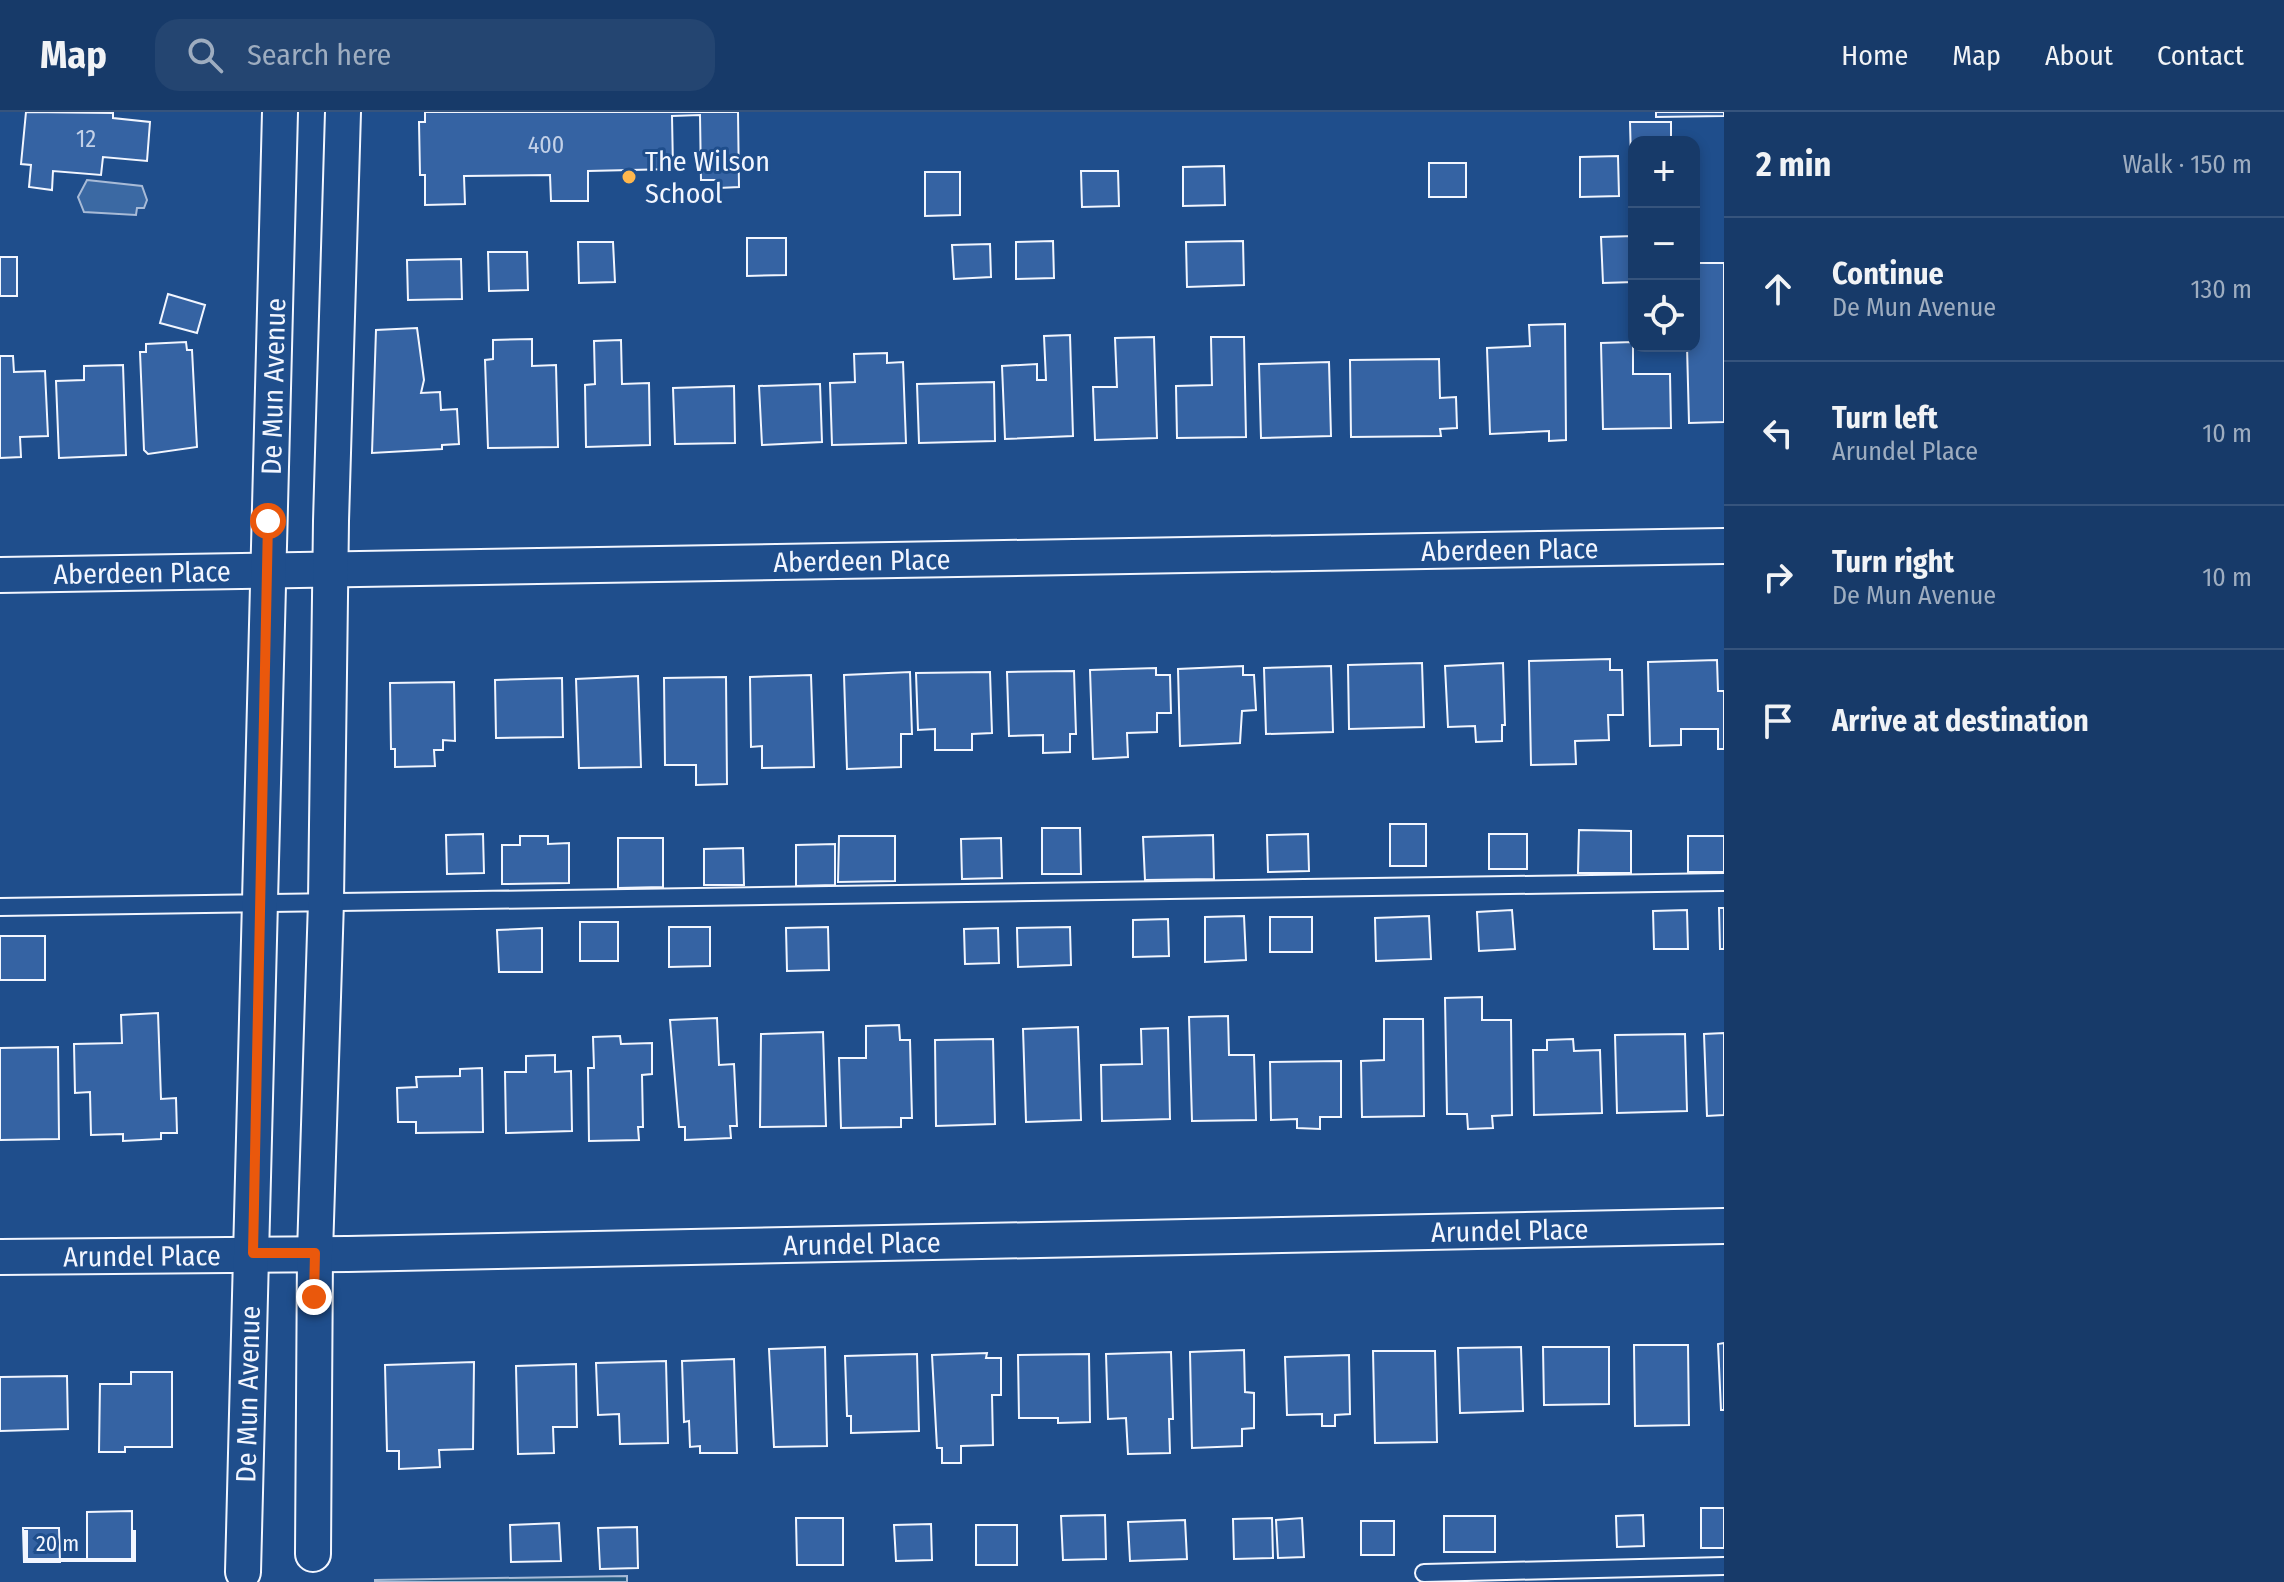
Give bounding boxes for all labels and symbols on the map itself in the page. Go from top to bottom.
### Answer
house number: 12 [76,125,96,153]
house number: 400 [528,131,564,159]
place label: The Wilson School [645,145,770,210]
marker: The Wilson School [620,168,638,186]
street label: De Mun Avenue [254,298,292,475]
route start [250,503,286,539]
street label: Aberdeen Place [1421,532,1599,568]
street label: Aberdeen Place [773,543,951,578]
street label: Aberdeen Place [53,555,231,591]
street label: Arundel Place [1431,1212,1589,1248]
street label: Arundel Place [783,1225,941,1262]
street label: Arundel Place [63,1239,221,1273]
route end [296,1279,332,1315]
street label: De Mun Avenue [229,1305,266,1483]
scale bar [24,1526,136,1562]

